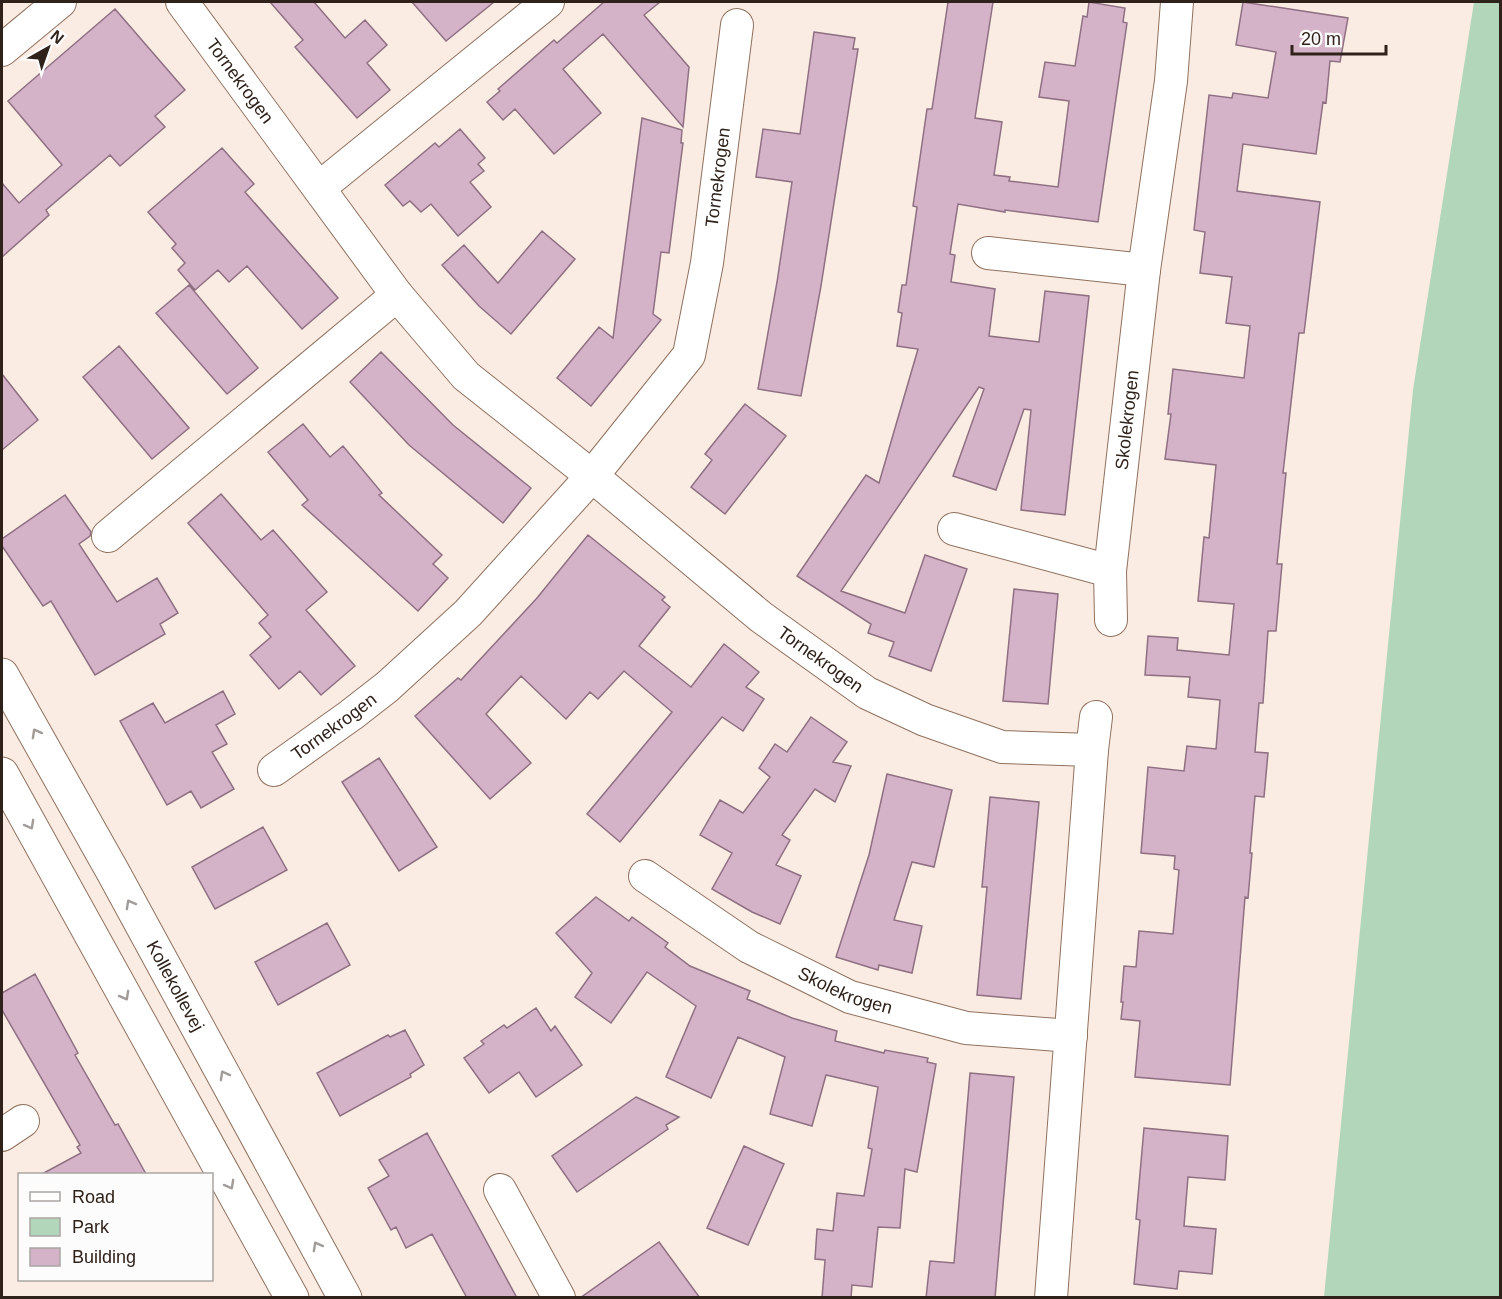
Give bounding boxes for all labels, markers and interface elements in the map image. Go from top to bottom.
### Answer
north arrow [18,18,78,78]
scale bar [1292,18,1386,56]
text: N [47,27,67,47]
text: 20 m [1301,29,1341,49]
street label: Tornekrogen [202,35,278,127]
street label: Tornekrogen [702,126,734,228]
street label: Skolekrogen [1112,369,1143,471]
street label: Tornekrogen [774,622,867,697]
street label: Tornekrogen [288,689,380,764]
one-way arrow [32,729,43,739]
one-way arrow [23,819,34,829]
one-way arrow [126,900,137,910]
street label: Kollekollevej [142,937,208,1035]
street label: Skolekrogen [795,963,895,1018]
one-way arrow [118,989,129,1000]
one-way arrow [220,1071,231,1081]
legend [18,1173,213,1281]
one-way arrow [223,1178,234,1189]
text: Road [72,1187,115,1207]
text: Park [72,1217,110,1237]
one-way arrow [313,1242,324,1252]
text: Building [72,1247,136,1267]

